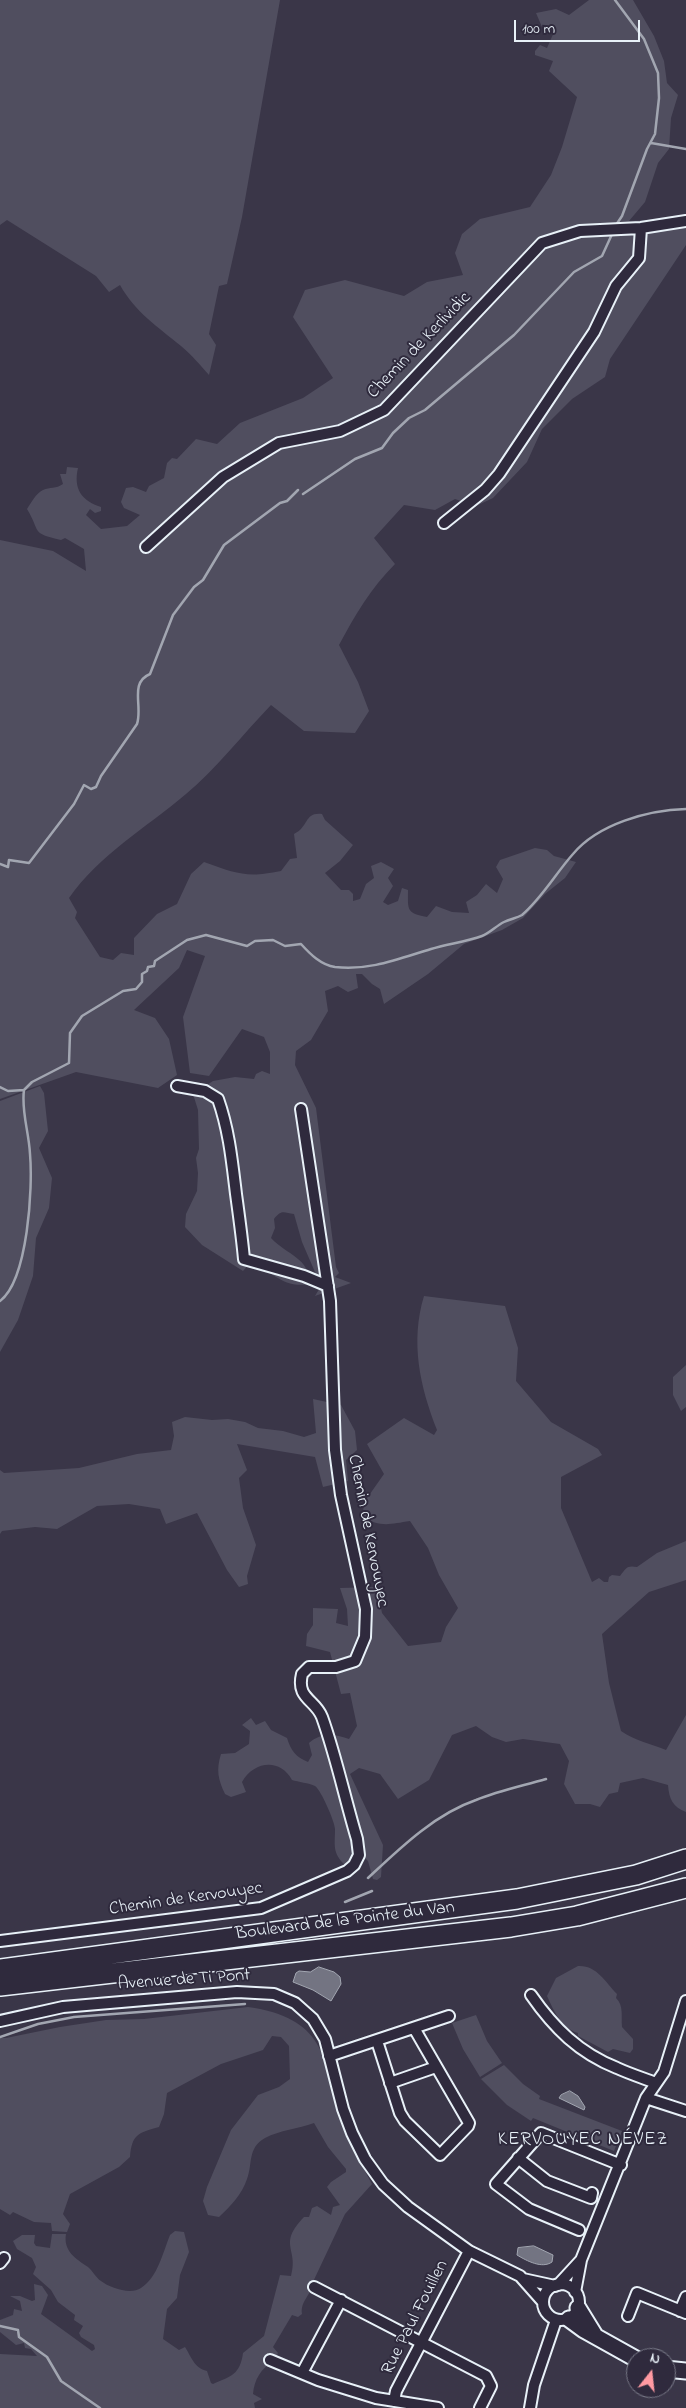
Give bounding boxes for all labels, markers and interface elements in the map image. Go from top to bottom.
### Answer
scale bar [516,10,642,42]
text: 100 m [522,18,555,40]
street label: Chemin de Kerlividic [364,288,476,404]
street label: Chemin de Kervouyec [342,1453,392,1609]
street label: Chemin de Kervouyec [108,1879,264,1921]
street label: Boulevard de la Pointe du Van [234,1898,456,1946]
street label: Avenue de Ti Pont [117,1966,251,1996]
district label: KERVOUYEC NÉVEZ [496,2130,670,2152]
street label: Rue Paul Fouillen [378,2257,454,2379]
north arrow [626,2348,676,2398]
text: N [648,2348,662,2370]

